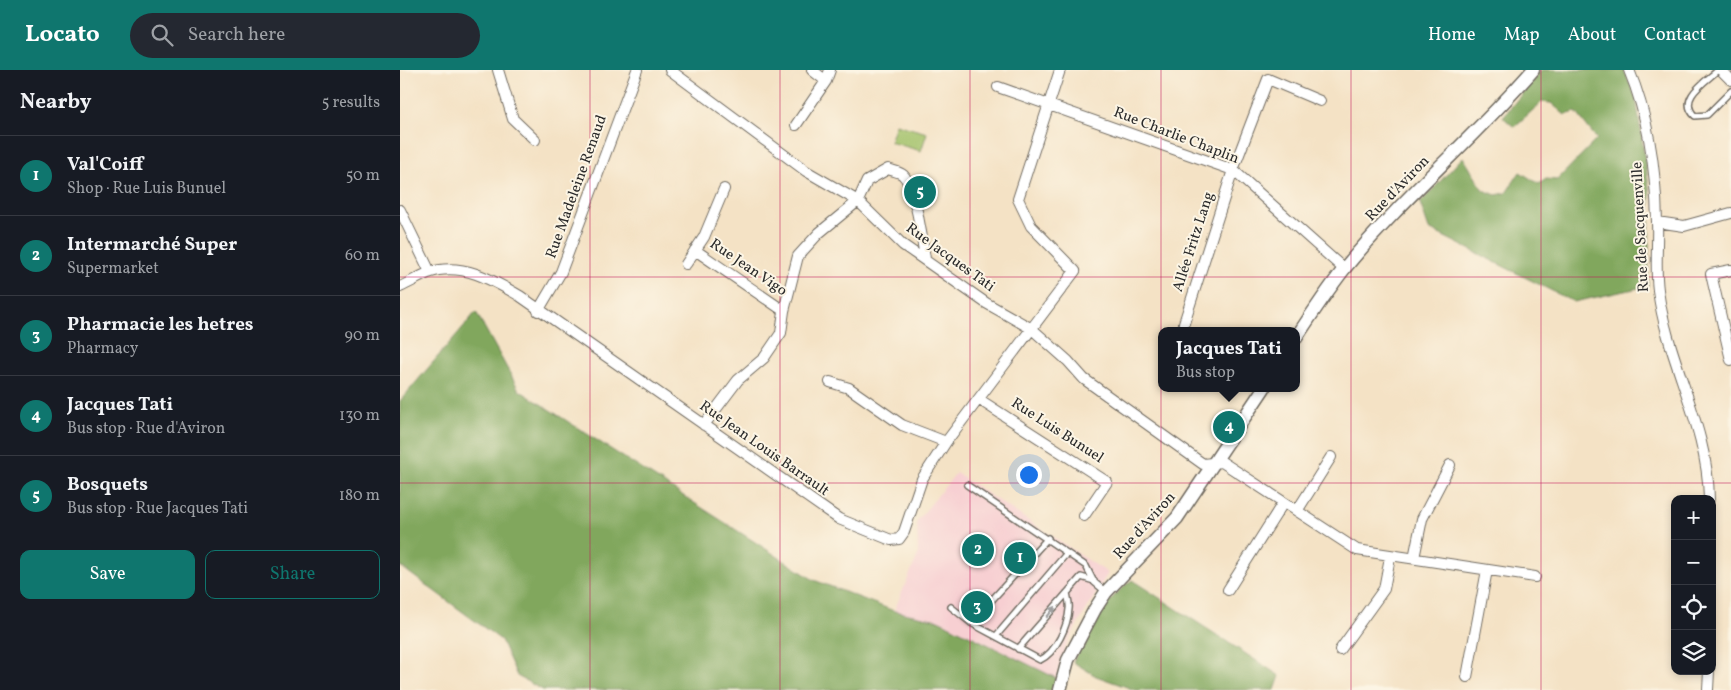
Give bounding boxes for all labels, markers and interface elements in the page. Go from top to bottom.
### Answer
search box [130,13,480,58]
text: Locato [25,18,100,52]
icon: search [148,21,176,49]
text: Search here [188,22,285,48]
text: Home [1428,23,1476,48]
text: Map [1504,23,1540,48]
text: About [1568,23,1616,48]
text: Contact [1644,23,1706,48]
text: Nearby [20,88,91,117]
text: 5 results [322,92,380,114]
street label: Rue Charlie Chaplin [1110,102,1242,170]
street label: Rue Madeleine Renaud [541,112,613,262]
street label: Rue d'Aviron [1361,151,1435,227]
text: Val'Coiff [67,152,143,178]
street label: Rue de Sacquenville [1627,161,1655,293]
text: 1 [33,165,39,187]
text: 50 m [346,165,380,187]
pin: 5 [904,173,936,211]
text: Shop · Rue Luis Bunuel [67,178,226,200]
street label: Allée Fritz Lang [1168,189,1220,295]
street label: Rue Jacques Tati [901,218,999,298]
text: Intermarché Super [67,232,237,258]
street label: Rue Jean Vigo [705,234,791,302]
text: 2 [32,245,40,267]
text: 60 m [345,245,380,267]
text: Supermarket [67,258,159,280]
text: Pharmacie les hetres [67,312,254,338]
text: 3 [32,325,40,347]
text: 90 m [344,325,380,347]
popup [1158,327,1300,392]
text: Jacques Tati [1176,336,1282,362]
text: Pharmacy [67,338,138,360]
text: Bus stop [1176,362,1235,384]
text: Jacques Tati [67,392,173,418]
street label: Rue Luis Bunuel [1007,393,1107,469]
street label: Rue Jean Louis Barrault [695,396,833,502]
text: 4 [31,405,41,427]
text: 130 m [339,405,380,427]
pin: 4 [1213,408,1245,446]
text: Bus stop · Rue d'Aviron [67,418,225,440]
your location [1016,462,1042,488]
text: Bosquets [67,472,148,498]
text: 5 [32,485,40,507]
text: 180 m [339,485,380,507]
street label: Rue d'Aviron [1109,488,1181,564]
map controls [1671,495,1716,675]
button: + [1671,495,1716,540]
text: Bus stop · Rue Jacques Tati [67,498,248,520]
pin: 2 [962,531,994,569]
pin: 1 [1004,539,1036,577]
button: − [1671,540,1716,585]
button: Save [20,550,195,599]
button: Share [205,550,380,599]
button: locate [1671,585,1716,630]
pin: 3 [961,588,993,626]
one-way arrow [1045,606,1056,619]
button: layers [1671,630,1716,675]

